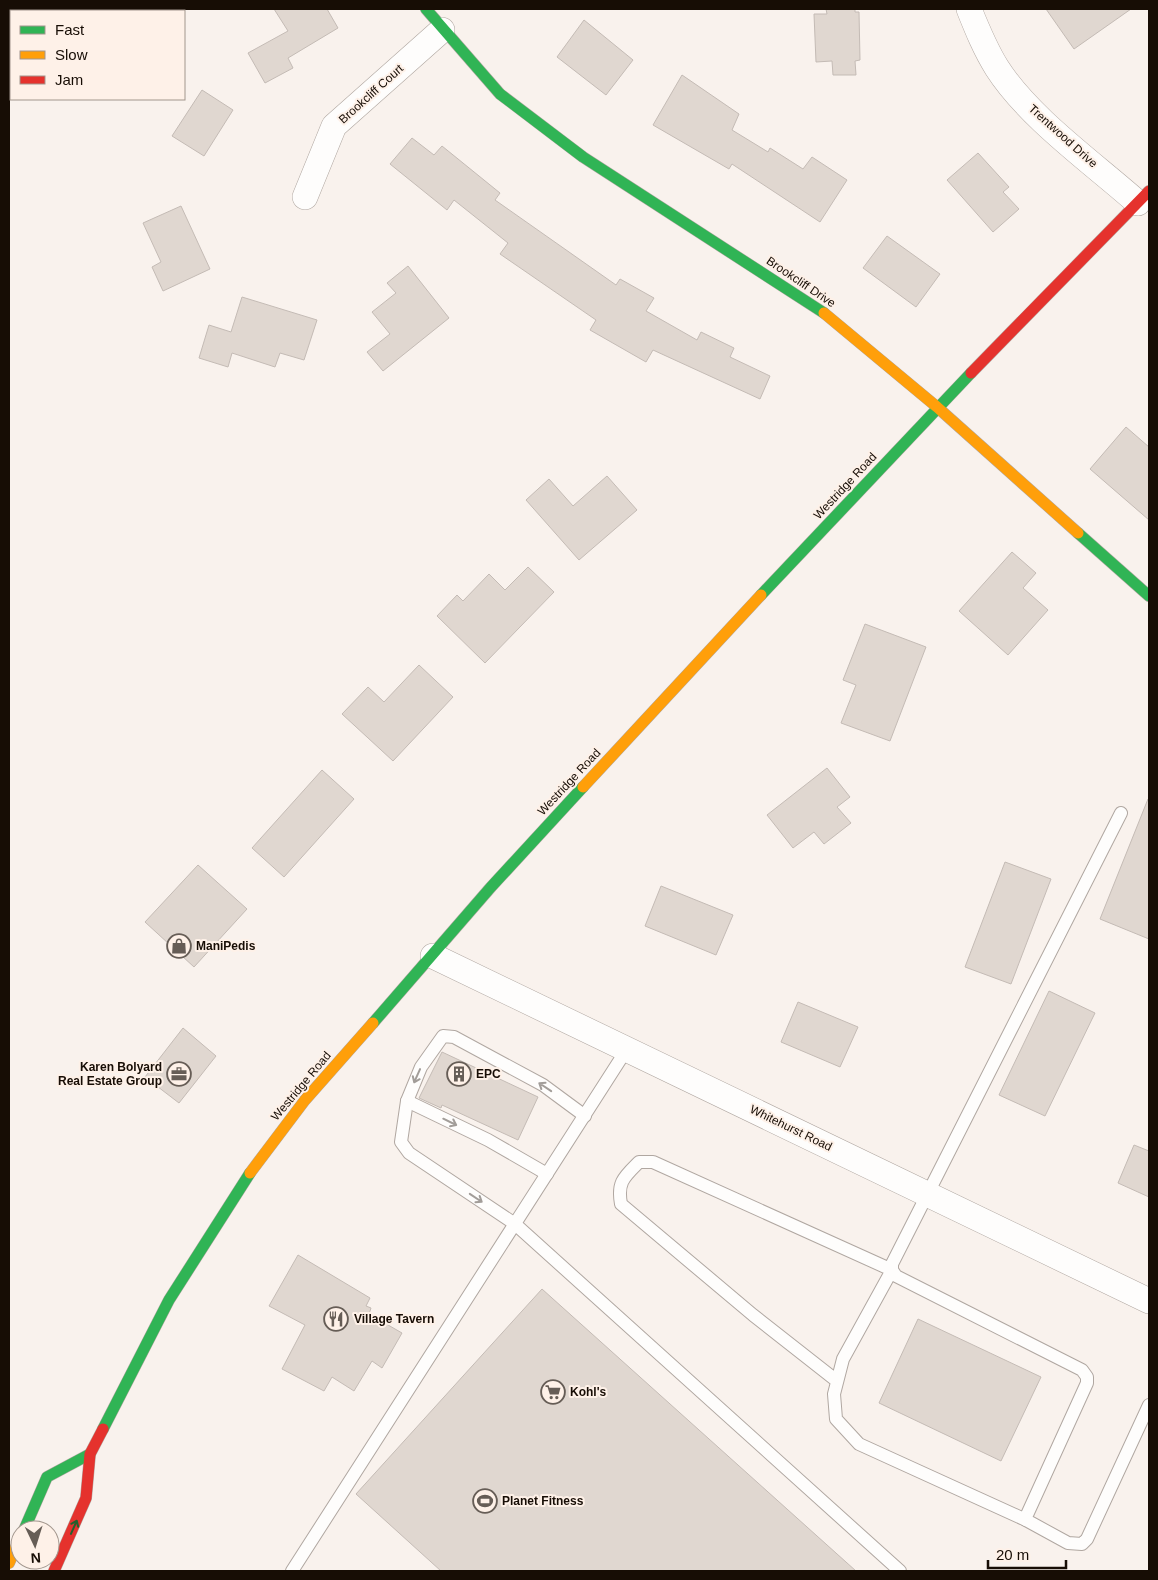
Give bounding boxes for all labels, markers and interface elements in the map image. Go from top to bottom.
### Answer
legend [10,10,185,100]
text: Fast [55,21,85,38]
text: Slow [55,46,88,63]
street label: Brookcliff Court [336,61,407,127]
text: Jam [55,71,83,88]
street label: Trentwood Drive [1026,101,1100,171]
street label: Brookcliff Drive [764,254,839,310]
street label: Westridge Road [811,450,879,522]
street label: Westridge Road [535,746,603,818]
shop icon: ManiPedis [166,933,192,959]
place label: ManiPedis [196,939,256,953]
street label: Westridge Road [268,1049,334,1123]
place label: Karen Bolyard Real Estate Group [58,1060,162,1088]
office icon: Karen Bolyard Real Estate Group [166,1061,192,1087]
building icon: EPC [446,1061,472,1087]
place label: EPC [476,1067,501,1081]
one-way arrow [412,1068,422,1083]
one-way arrow [538,1082,552,1092]
street label: Whitehurst Road [748,1102,834,1154]
one-way arrow [443,1117,458,1127]
one-way arrow [469,1193,483,1203]
restaurant icon: Village Tavern [323,1306,349,1332]
place label: Village Tavern [354,1312,434,1326]
supermarket icon: Kohl's [540,1379,566,1405]
place label: Kohl's [570,1385,607,1399]
sports icon: Planet Fitness [472,1488,498,1514]
place label: Planet Fitness [502,1494,584,1508]
north arrow [10,1520,60,1570]
one-way arrow [69,1520,79,1535]
scale bar [988,1538,1066,1570]
text: 20 m [996,1546,1029,1563]
text: N [30,1550,42,1566]

